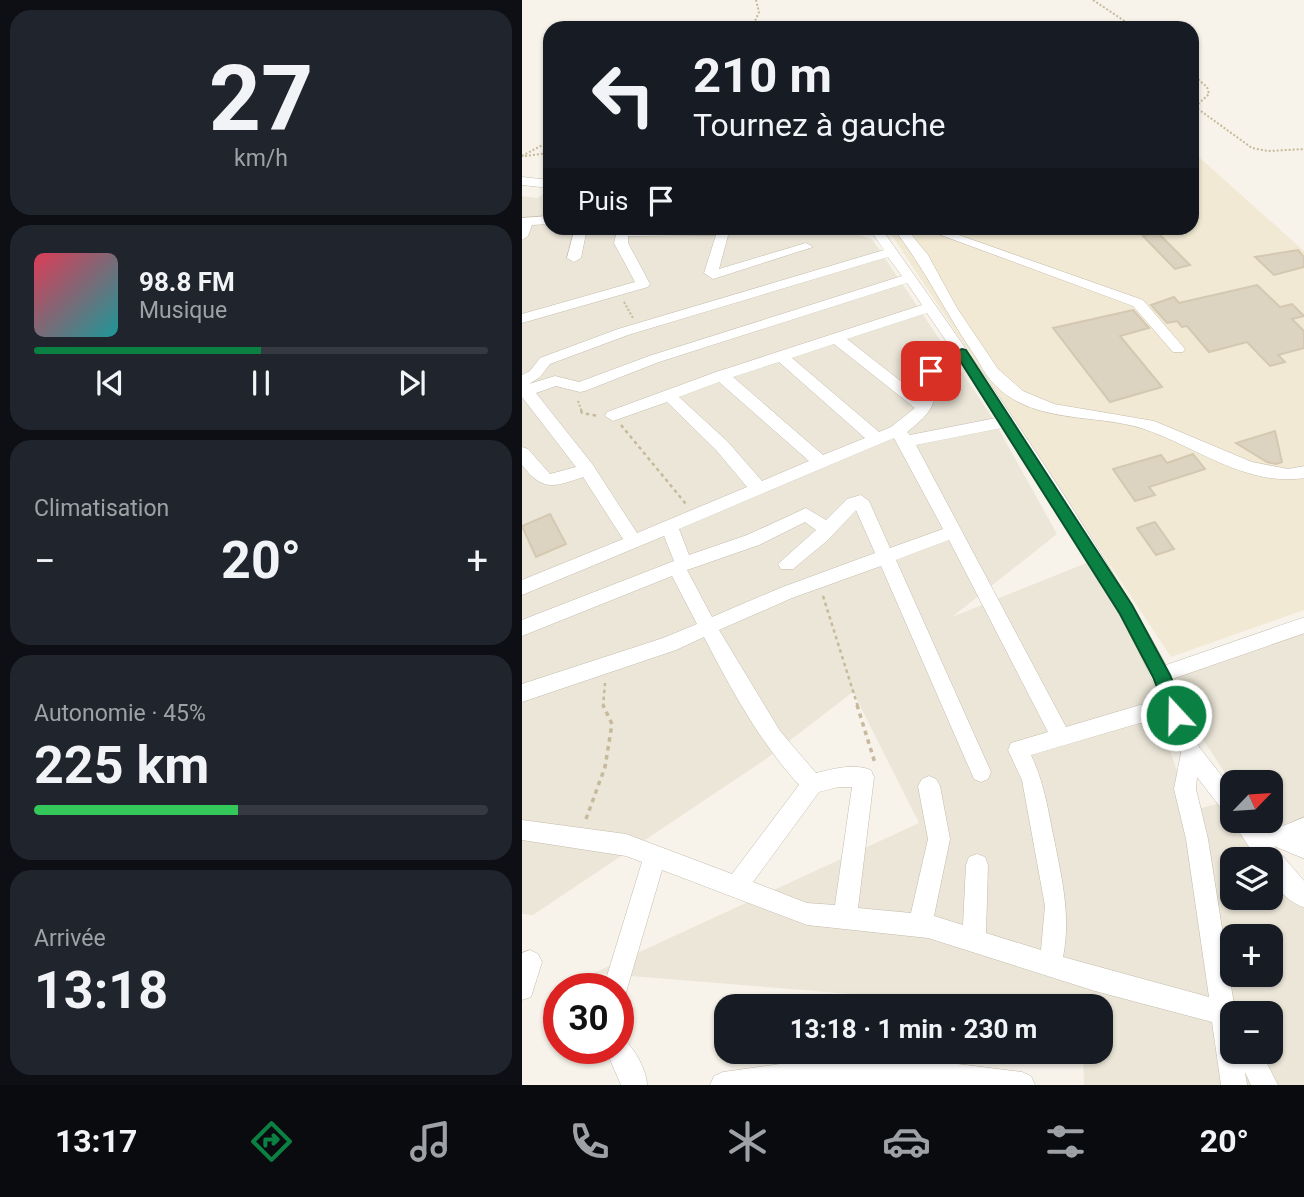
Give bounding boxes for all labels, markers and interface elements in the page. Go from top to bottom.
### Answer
text: 27 [209,46,313,152]
text: 210 m [693,47,832,104]
icon: left [578,49,669,140]
text: Tournez à gauche [693,106,945,144]
text: km/h [234,145,288,172]
icon: arrive [642,182,680,220]
text: Puis [578,186,628,216]
text: 98.8 FM [139,267,235,297]
text: Musique [139,297,227,324]
pin [901,341,961,401]
icon: arrive [912,352,950,390]
icon: previous [91,364,129,402]
icon: pause [242,364,280,402]
icon: next [393,364,431,402]
text: Climatisation [34,495,169,522]
text: 20° [221,530,301,591]
text: − [34,539,56,583]
text: + [466,539,488,583]
position arrow [1139,678,1213,752]
text: Autonomie · 45% [34,700,206,727]
text: 225 km [34,735,209,796]
north arrow [1220,770,1283,833]
map controls [1220,770,1283,1064]
button: layers [1220,847,1283,910]
button: + [1220,924,1283,987]
text: Arrivée [34,925,106,952]
text: 13:18 [34,960,168,1021]
speed limit sign: 30 [543,973,634,1064]
button: − [1220,1001,1283,1064]
text: 13:18 · 1 min · 230 m [790,1014,1037,1044]
icon: directions [247,1117,296,1166]
icon: music [406,1117,455,1166]
icon: phone [565,1117,614,1166]
icon: climate [723,1117,772,1166]
icon: car [882,1117,931,1166]
icon: filters [1041,1117,1090,1166]
text: 13:17 [55,1122,137,1160]
text: 20° [1200,1122,1249,1160]

